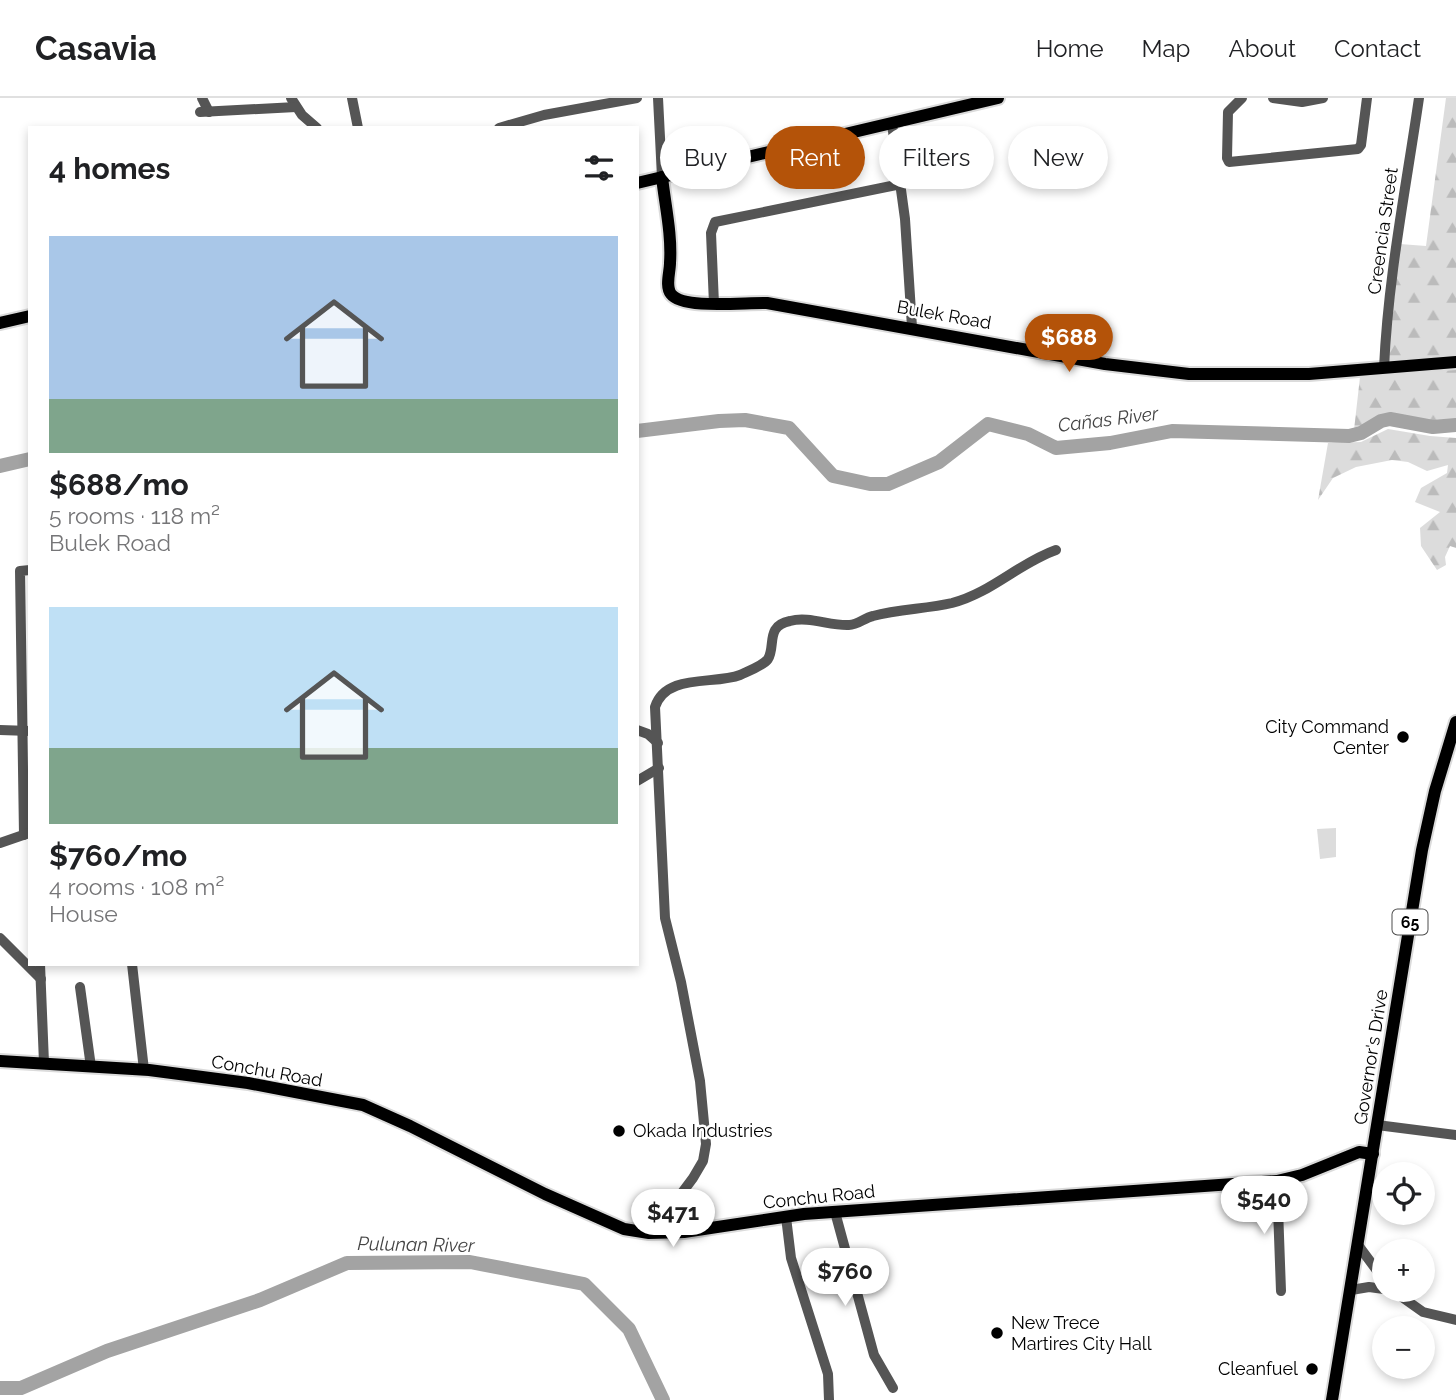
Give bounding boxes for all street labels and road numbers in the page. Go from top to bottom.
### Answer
street label: Creencia Street [1363,166,1402,296]
street label: Bulek Road [895,296,993,333]
road number: 65 [1392,909,1428,934]
street label: Governor's Drive [1349,987,1392,1126]
street label: Conchu Road [210,1050,324,1091]
street label: Conchu Road [762,1180,876,1213]

